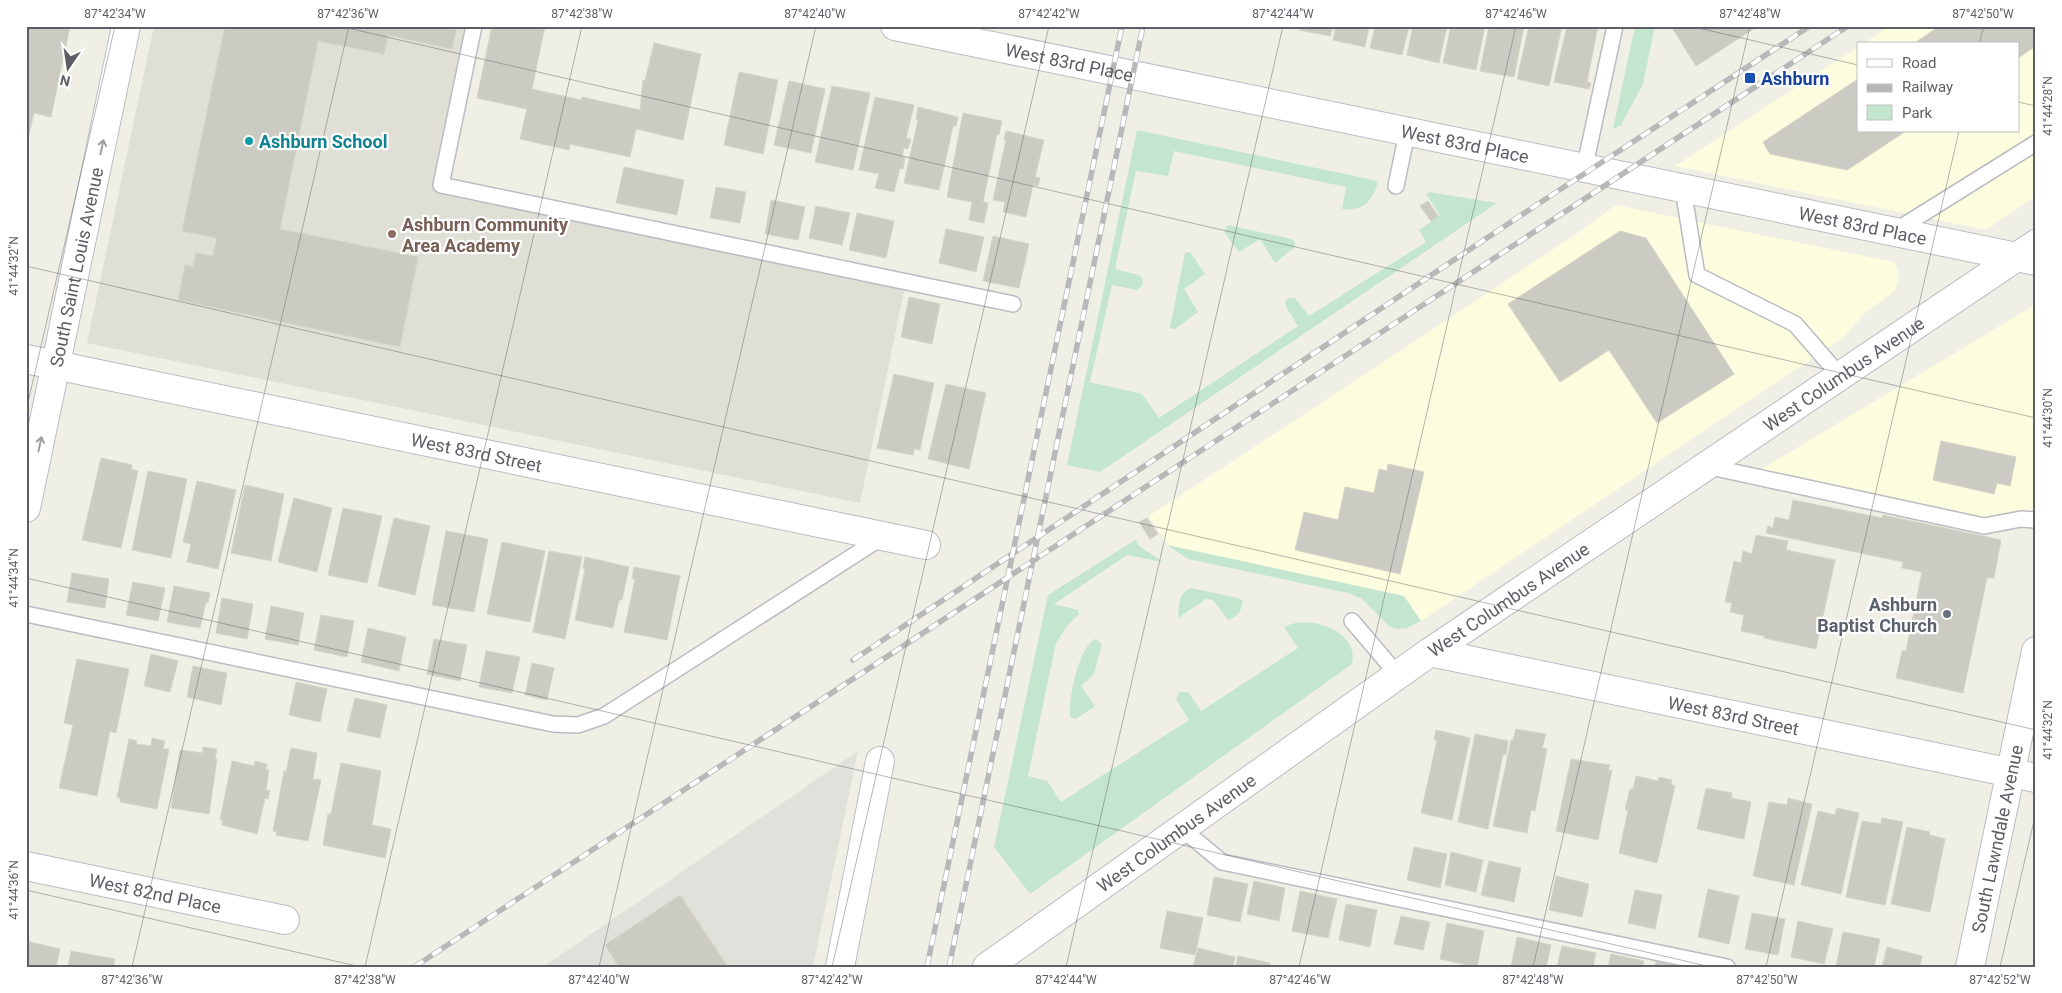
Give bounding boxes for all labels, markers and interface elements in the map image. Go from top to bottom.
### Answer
text: 87°42'34"W [84,7,146,21]
text: 87°42'36"W [317,7,379,21]
text: 87°42'38"W [551,7,613,21]
text: 87°42'40"W [784,7,846,21]
text: 87°42'42"W [1018,7,1080,21]
text: 87°42'44"W [1252,7,1314,21]
text: 87°42'46"W [1485,7,1547,21]
text: 87°42'48"W [1719,7,1781,21]
text: 87°42'50"W [1952,7,2014,21]
street label: West 83rd Place [1003,38,1135,85]
north arrow [42,42,92,92]
legend [1857,42,2020,132]
text: Road [1902,54,1936,72]
place label: Ashburn [1761,68,1829,89]
marker: Ashburn [1743,71,1757,85]
text: N [58,72,72,90]
text: 41°44'28"N [2041,76,2055,136]
text: Railway [1902,78,1953,96]
text: Park [1902,104,1933,122]
street label: West 83rd Place [1399,120,1531,167]
place label: Ashburn School [259,131,387,152]
marker: Ashburn School [243,135,255,147]
one-way arrow [97,139,107,155]
street label: South Saint Louis Avenue [45,165,107,369]
street label: West 83rd Place [1797,202,1929,249]
place label: Ashburn Community Area Academy [402,214,569,256]
marker: Ashburn Community Area Academy [386,228,398,240]
text: 41°44'32"N [7,236,21,296]
street label: West Columbus Avenue [1759,312,1928,435]
text: 41°44'30"N [2041,388,2055,448]
street label: West 83rd Street [409,428,544,476]
one-way arrow [36,436,45,452]
street label: West Columbus Avenue [1424,538,1593,661]
text: 41°44'34"N [7,548,21,608]
place label: Ashburn Baptist Church [1817,594,1937,636]
marker: Ashburn Baptist Church [1941,608,1953,620]
street label: West 83rd Street [1666,691,1801,739]
text: 41°44'32"N [2041,700,2055,760]
street label: South Lawndale Avenue [1967,743,2027,935]
street label: West Columbus Avenue [1093,769,1259,896]
text: 41°44'36"N [7,860,21,920]
street label: West 82nd Place [87,869,223,917]
text: 87°42'36"W [101,973,163,987]
text: 87°42'38"W [334,973,396,987]
text: 87°42'40"W [568,973,630,987]
text: 87°42'42"W [801,973,863,987]
text: 87°42'44"W [1035,973,1097,987]
text: 87°42'46"W [1269,973,1331,987]
text: 87°42'48"W [1502,973,1564,987]
text: 87°42'50"W [1736,973,1798,987]
text: 87°42'52"W [1969,973,2031,987]

